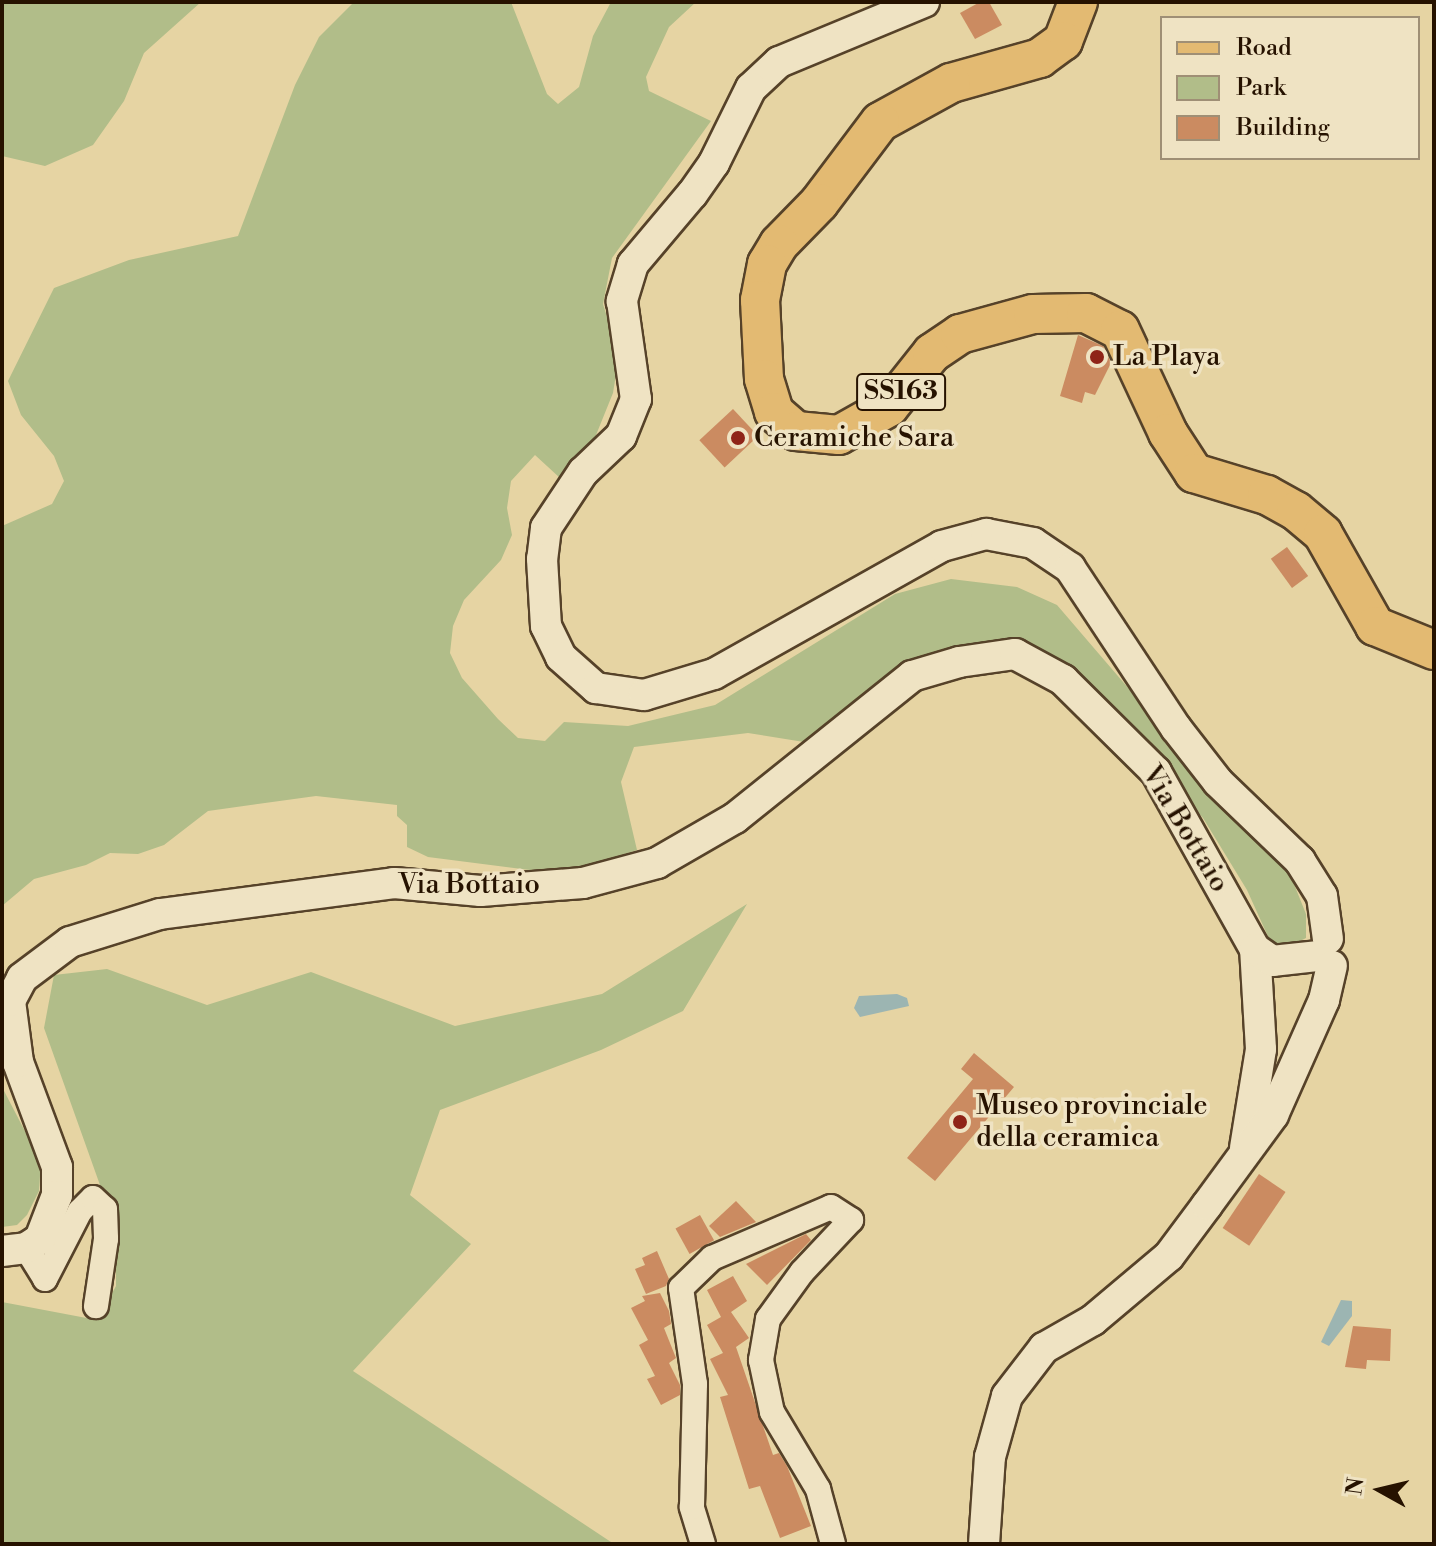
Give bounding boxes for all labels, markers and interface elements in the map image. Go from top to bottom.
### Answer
legend [1160,16,1420,160]
text: Road [1236,33,1292,63]
text: Park [1236,73,1286,103]
text: Building [1236,113,1330,143]
place label: La Playa [1113,340,1221,374]
marker: La Playa [1088,348,1106,366]
road number: SS163 [855,370,947,414]
place label: Ceramiche Sara [754,421,954,455]
marker: Ceramiche Sara [729,429,747,447]
street label: Via Bottaio [1134,759,1236,899]
street label: Via Bottaio [398,868,540,902]
place label: Museo provinciale della ceramica [976,1089,1208,1155]
marker: Museo provinciale della ceramica [951,1113,969,1131]
north arrow [1340,1450,1420,1530]
text: N [1341,1476,1370,1497]

